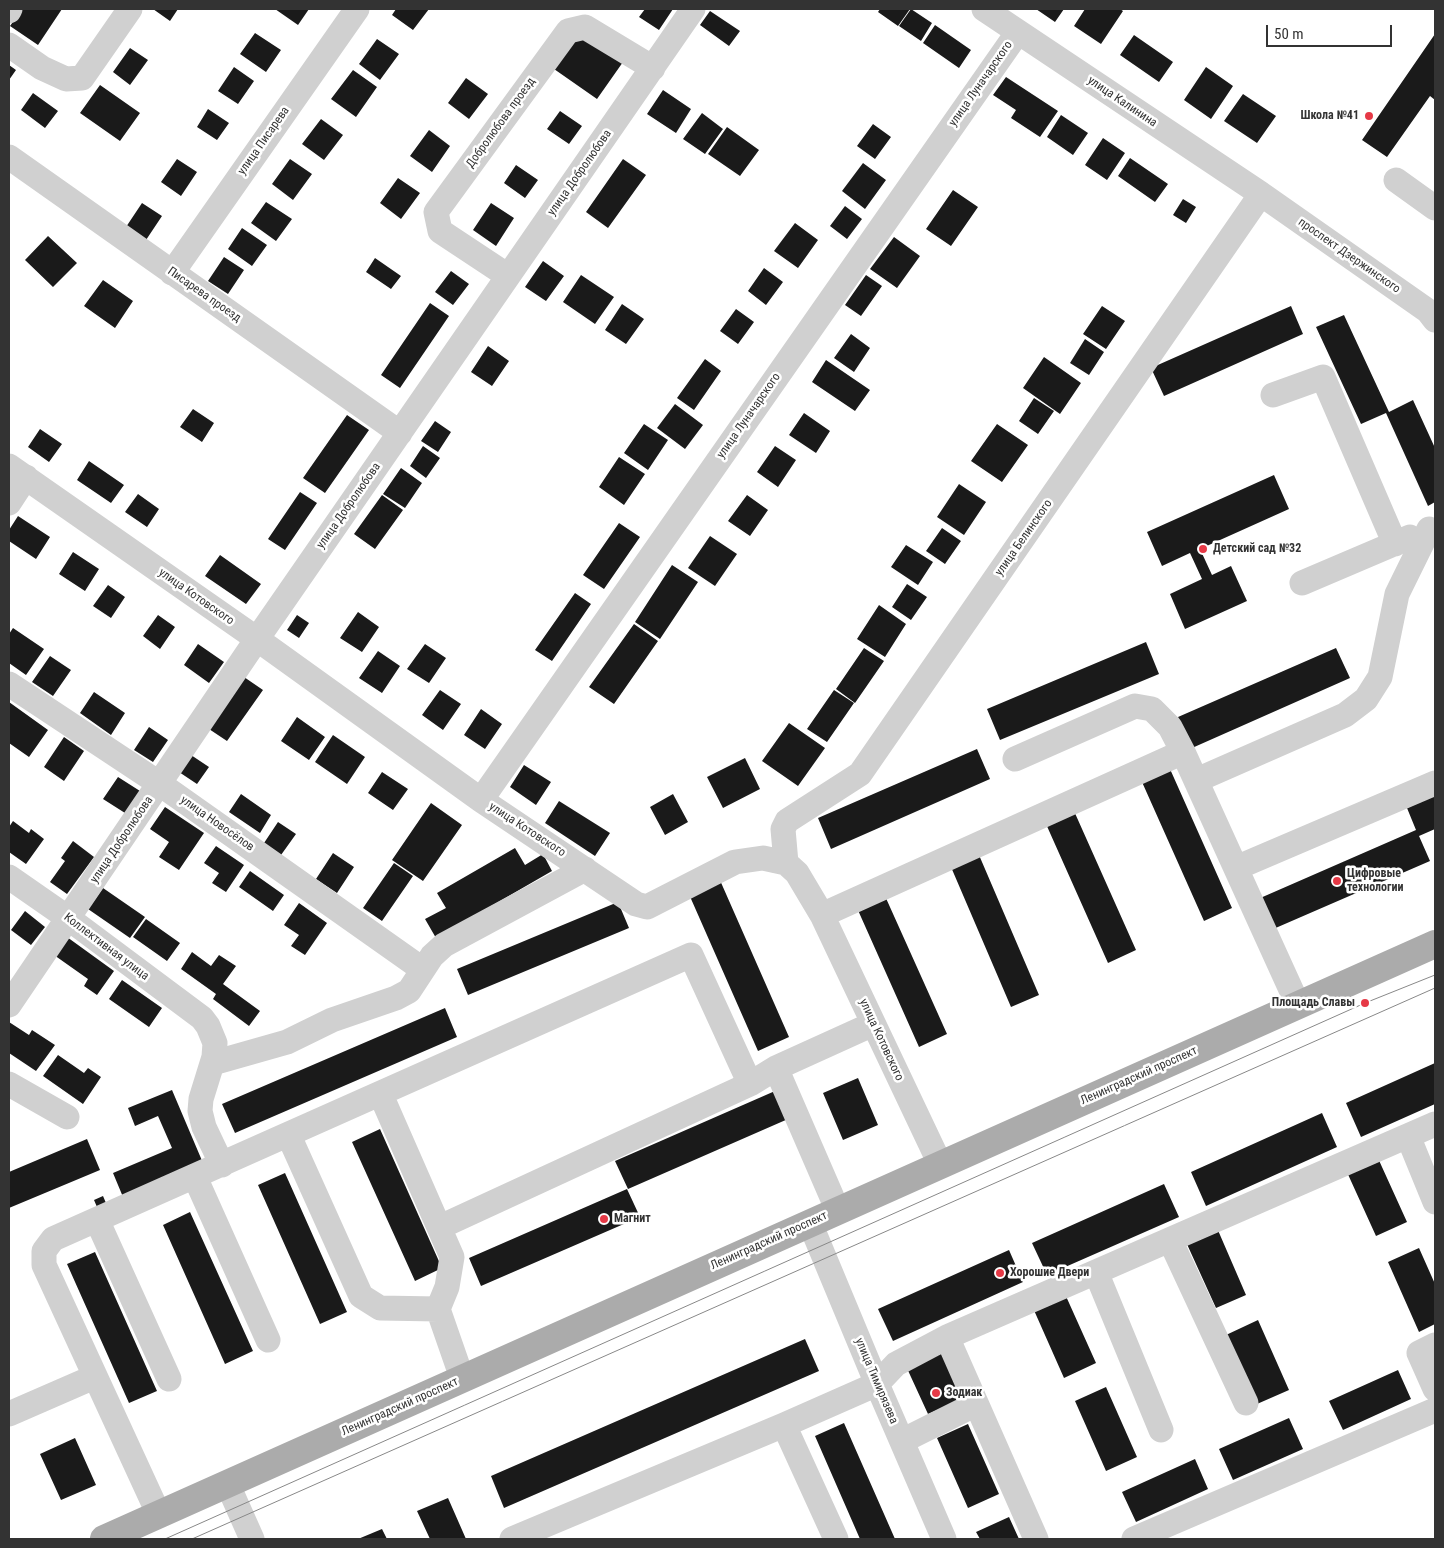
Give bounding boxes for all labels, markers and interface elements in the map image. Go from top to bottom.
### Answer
scale bar [1269,15,1395,47]
text: 50 m [1274,25,1304,43]
street label: улица Луначарского [946,38,1016,130]
street label: улица Калинина [1085,74,1159,130]
street label: Добролюбова проезд [463,75,539,171]
street label: улица Писарева [235,104,293,178]
place label: Школа №41 [1300,109,1359,123]
marker: Школа №41 [1363,110,1375,122]
street label: улица Добролюбова [545,127,615,219]
street label: проспект Дзержинского [1295,215,1403,297]
street label: Писарева проезд [164,264,244,326]
street label: улица Луначарского [714,370,784,462]
street label: улица Добролюбова [314,460,384,552]
street label: улица Белинского [992,497,1056,579]
place label: Детский сад №32 [1213,542,1301,556]
marker: Детский сад №32 [1197,543,1209,555]
street label: улица Котовского [156,566,236,628]
street label: улица Новосёлов [177,793,257,855]
street label: улица Добролюбова [88,794,156,886]
street label: улица Котовского [486,800,568,860]
place label: Цифровые технологии [1347,867,1404,895]
marker: Цифровые технологии [1331,875,1343,887]
street label: Коллективная улица [61,910,151,984]
place label: Площадь Славы [1272,996,1355,1010]
street label: улица Котовского [856,997,906,1083]
marker: Площадь Славы [1359,997,1371,1009]
street label: Ленинградский проспект [1078,1044,1200,1108]
street label: Ленинградский проспект [708,1209,830,1273]
place label: Магнит [614,1212,651,1226]
marker: Магнит [598,1213,610,1225]
place label: Хорошие Двери [1010,1266,1089,1280]
marker: Хорошие Двери [994,1267,1006,1279]
street label: улица Тимирязева [851,1336,901,1426]
street label: Ленинградский проспект [339,1375,461,1439]
place label: Зодиак [946,1386,982,1400]
marker: Зодиак [930,1387,942,1399]

